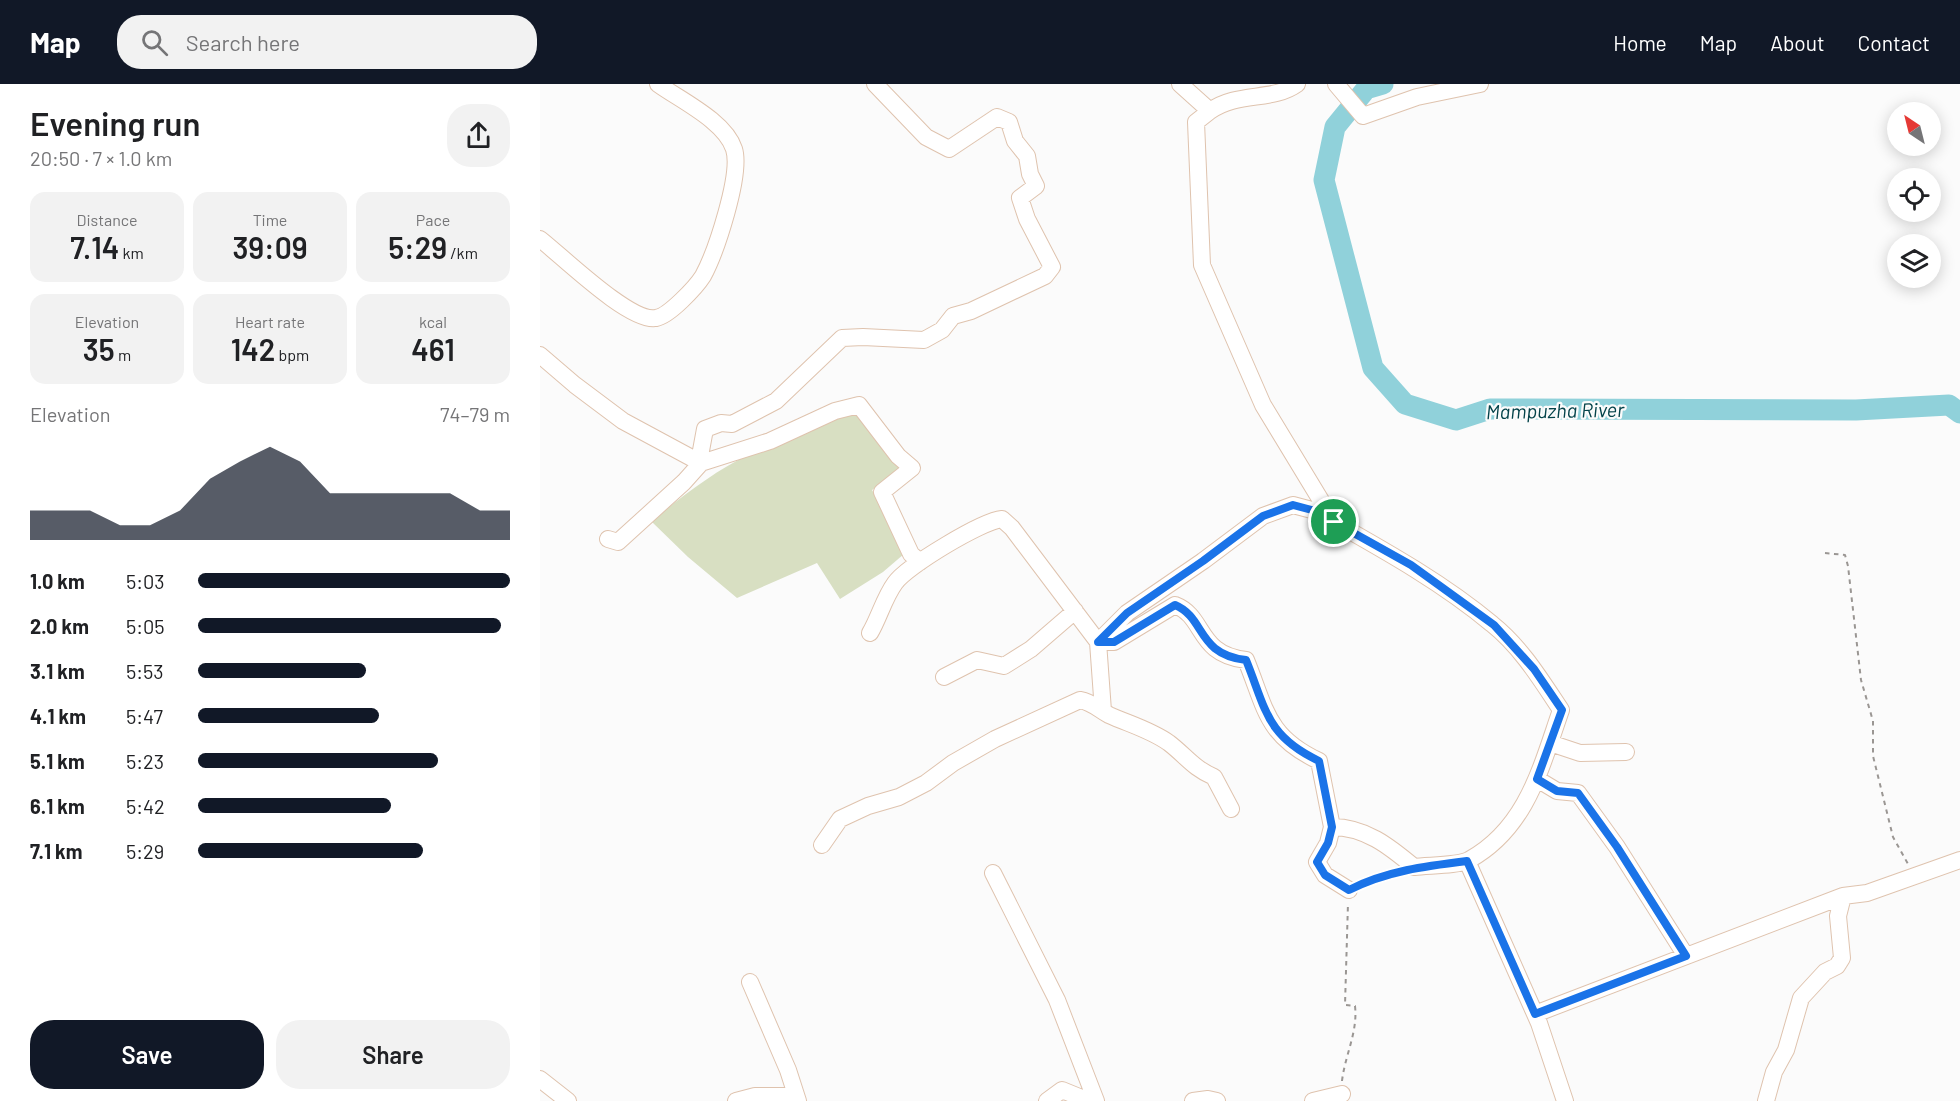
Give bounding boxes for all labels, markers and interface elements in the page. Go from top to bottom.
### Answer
search box [117,15,537,69]
text: Map [30,25,81,59]
icon: search [138,26,171,59]
text: Search here [186,29,300,55]
text: Home [1613,30,1667,55]
text: Map [1700,30,1737,55]
text: About [1770,30,1825,55]
text: Contact [1858,30,1930,55]
north arrow [1887,102,1941,156]
map controls [1887,102,1941,288]
text: Evening run [30,103,200,143]
button: share [447,104,510,167]
text: 20:50 · 7 × 1.0 km [30,146,172,170]
button: locate [1887,168,1941,222]
text: Distance [77,210,137,229]
text: Time [253,210,287,229]
text: Pace [416,210,450,229]
text: 7.14 [70,229,119,265]
text: 39:09 [232,229,308,265]
text: 5:29 [388,229,447,265]
button: layers [1887,234,1941,288]
text: km [119,243,144,262]
text: /km [447,243,478,262]
text: Elevation [75,312,139,331]
text: Heart rate [235,312,305,331]
text: kcal [419,312,447,331]
text: 35 [83,331,115,367]
text: 142 [231,331,275,367]
text: 461 [411,331,455,367]
text: m [115,345,131,364]
text: bpm [275,345,309,364]
water label: Mampuzha River [1486,397,1625,423]
text: Elevation [30,402,111,426]
text: 74–79 m [440,402,510,426]
pin [1308,496,1359,547]
icon: arrive [1317,505,1350,538]
text: 1.0 km [30,569,85,593]
text: 5:03 [126,569,165,593]
text: 2.0 km [30,614,89,638]
text: 5:05 [126,614,165,638]
text: 3.1 km [30,659,85,683]
text: 5:53 [126,659,164,683]
text: 4.1 km [30,704,86,728]
text: 5:47 [126,704,163,728]
text: 5.1 km [30,749,85,773]
text: 5:23 [126,749,164,773]
text: 6.1 km [30,794,85,818]
text: 5:42 [126,794,165,818]
text: 7.1 km [30,839,82,863]
text: 5:29 [126,839,164,863]
button: Save [30,1020,264,1089]
button: Share [276,1020,510,1089]

